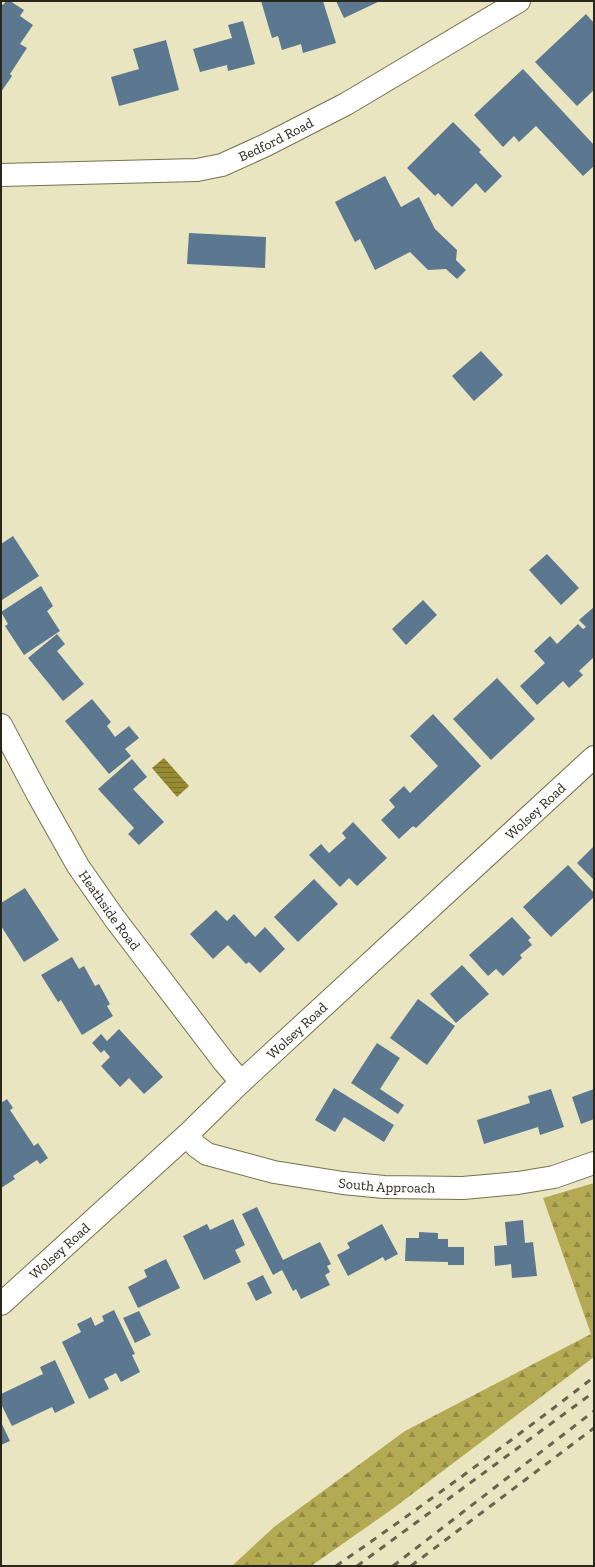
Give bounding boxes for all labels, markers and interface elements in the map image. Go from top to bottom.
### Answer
street label: Bedford Road [236,114,316,165]
street label: Wolsey Road [502,779,570,843]
street label: Heathside Road [75,867,144,954]
street label: Wolsey Road [264,999,331,1063]
street label: South Approach [337,1174,435,1197]
street label: Wolsey Road [26,1219,94,1283]

